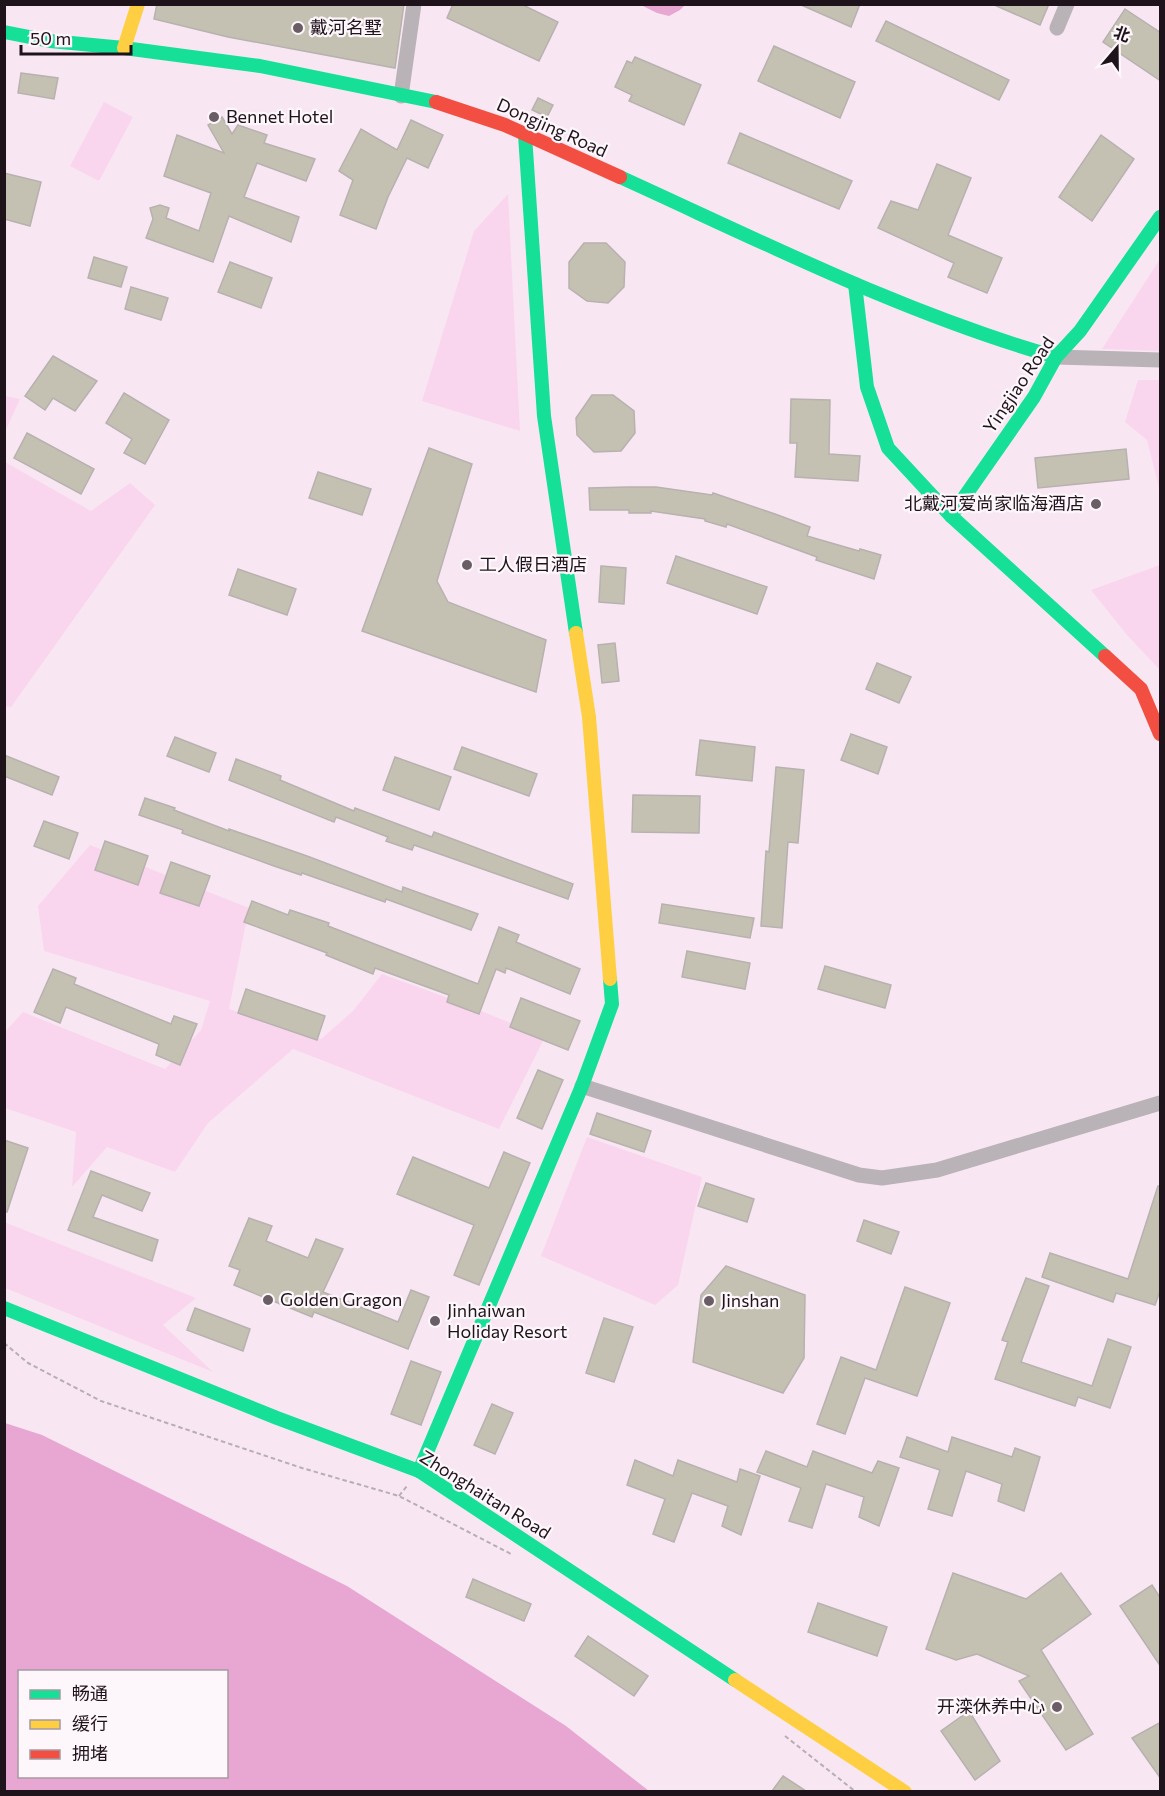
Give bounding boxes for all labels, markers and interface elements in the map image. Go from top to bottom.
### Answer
place label: 戴河名墅 [310,16,382,38]
scale bar [21,18,130,56]
north arrow [1087,18,1147,78]
marker: 戴河名墅 [291,21,305,35]
text: 北 [1112,22,1133,45]
text: 50 m [30,27,71,49]
street label: Dongjing Road [494,93,611,161]
place label: Bennet Hotel [226,105,333,127]
marker: Bennet Hotel [207,110,221,124]
street label: Yingjiao Road [978,332,1058,437]
place label: 北戴河爱尚家临海酒店 [904,492,1084,514]
marker: 北戴河爱尚家临海酒店 [1089,497,1103,511]
place label: 工人假日酒店 [479,553,587,575]
marker: 工人假日酒店 [460,558,474,572]
place label: Golden Gragon [280,1288,402,1310]
place label: Jinshan [721,1289,779,1311]
marker: Golden Gragon [261,1293,275,1307]
marker: Jinshan [702,1294,716,1308]
place label: Jinhaiwan Holiday Resort [447,1299,567,1342]
marker: Jinhaiwan Holiday Resort [428,1314,442,1328]
street label: Zhonghaitan Road [416,1445,555,1543]
legend [18,1670,228,1778]
text: 畅通 [72,1682,108,1704]
place label: 开滦休养中心 [937,1695,1045,1717]
marker: 开滦休养中心 [1050,1700,1064,1714]
text: 缓行 [72,1712,108,1734]
text: 拥堵 [72,1742,108,1764]

